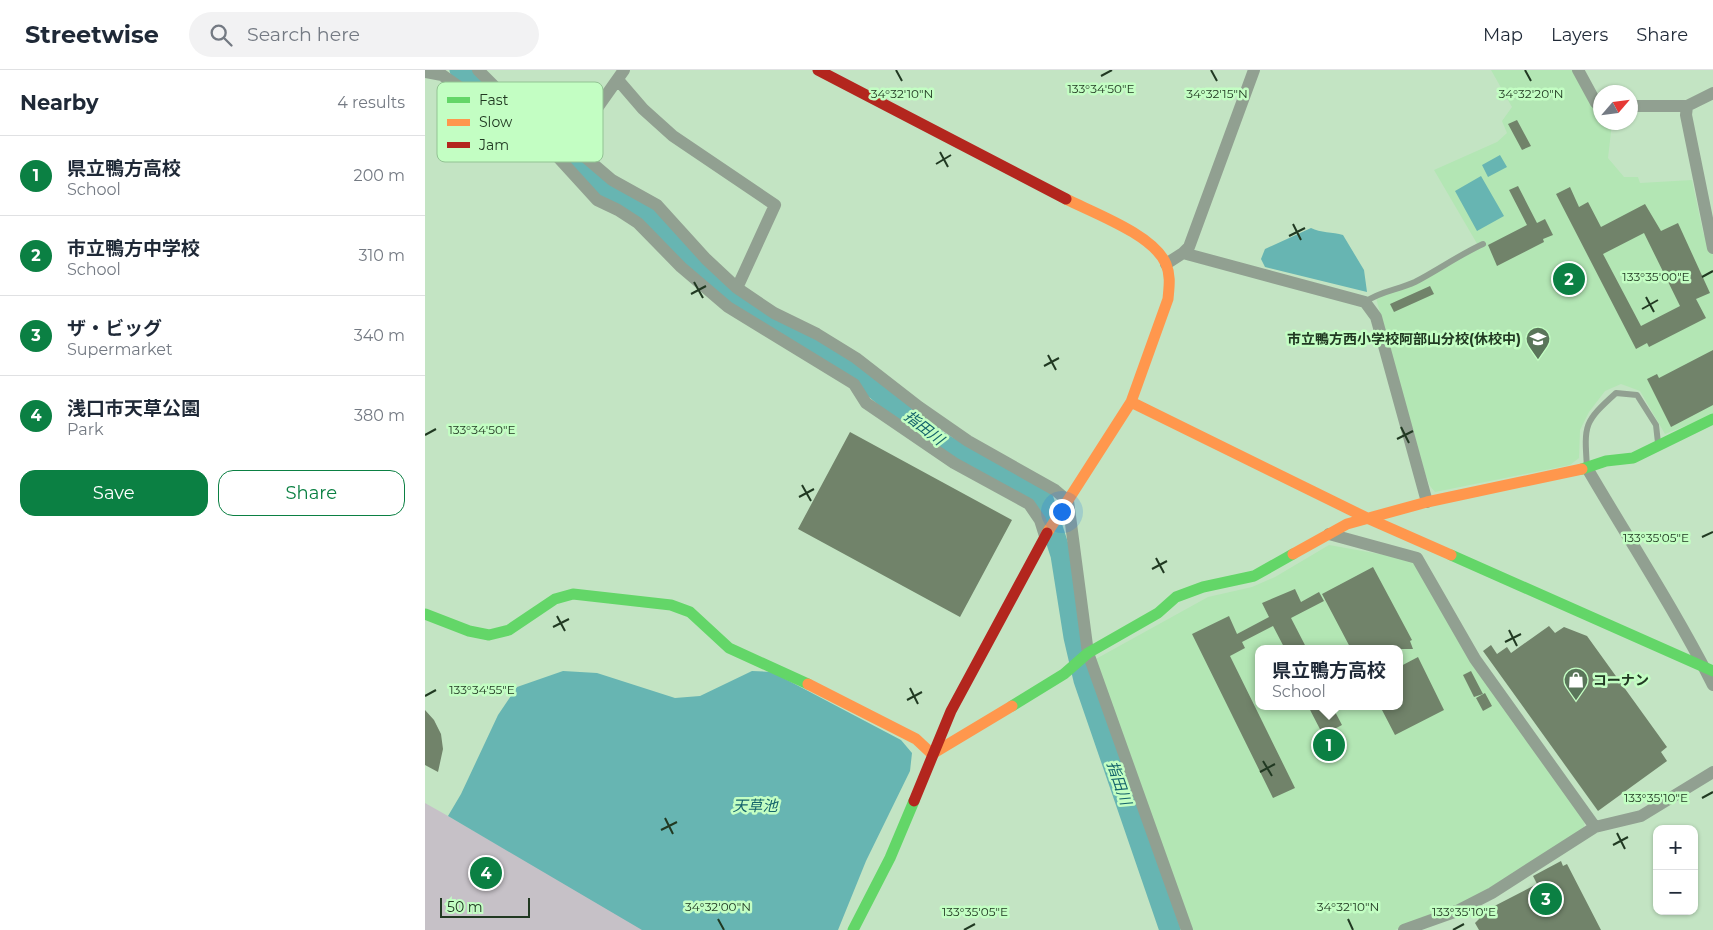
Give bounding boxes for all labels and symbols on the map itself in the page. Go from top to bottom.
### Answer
text: 133°34'50"E [1067,81,1135,96]
legend [437,82,603,162]
north arrow [1593,85,1638,130]
text: 34°32'10"N [871,86,933,101]
text: 34°32'15"N [1186,86,1248,101]
text: 34°32'20"N [1499,86,1563,101]
text: Fast [479,91,509,109]
text: Slow [479,113,513,131]
text: Jam [478,136,509,154]
pin: 2 [1553,260,1585,298]
text: 133°35'00"E [1622,269,1690,284]
school or university icon: 市立鴨方西小学校阿部山分校(休校中) [1525,326,1551,360]
place label: 市立鴨方西小学校阿部山分校(休校中) [1287,330,1521,348]
water label: 指田川 [901,406,949,450]
text: 133°34'50"E [448,422,516,437]
your location [1049,499,1075,525]
text: 133°35'05"E [1623,530,1689,545]
shop icon: コーナン [1563,667,1589,701]
place label: コーナン [1593,671,1649,689]
text: 133°34'55"E [449,682,515,697]
pin: 1 [1313,726,1345,764]
water label: 指田川 [1103,758,1136,809]
text: 133°35'10"E [1624,790,1688,805]
water label: 天草池 [732,796,779,815]
pin: 4 [470,854,502,892]
pin: 3 [1530,880,1562,918]
scale bar [440,895,530,918]
text: 34°32'00"N [685,899,751,914]
text: 34°32'10"N [1317,899,1379,914]
text: 133°35'05"E [942,904,1008,919]
text: 133°35'10"E [1432,904,1496,919]

